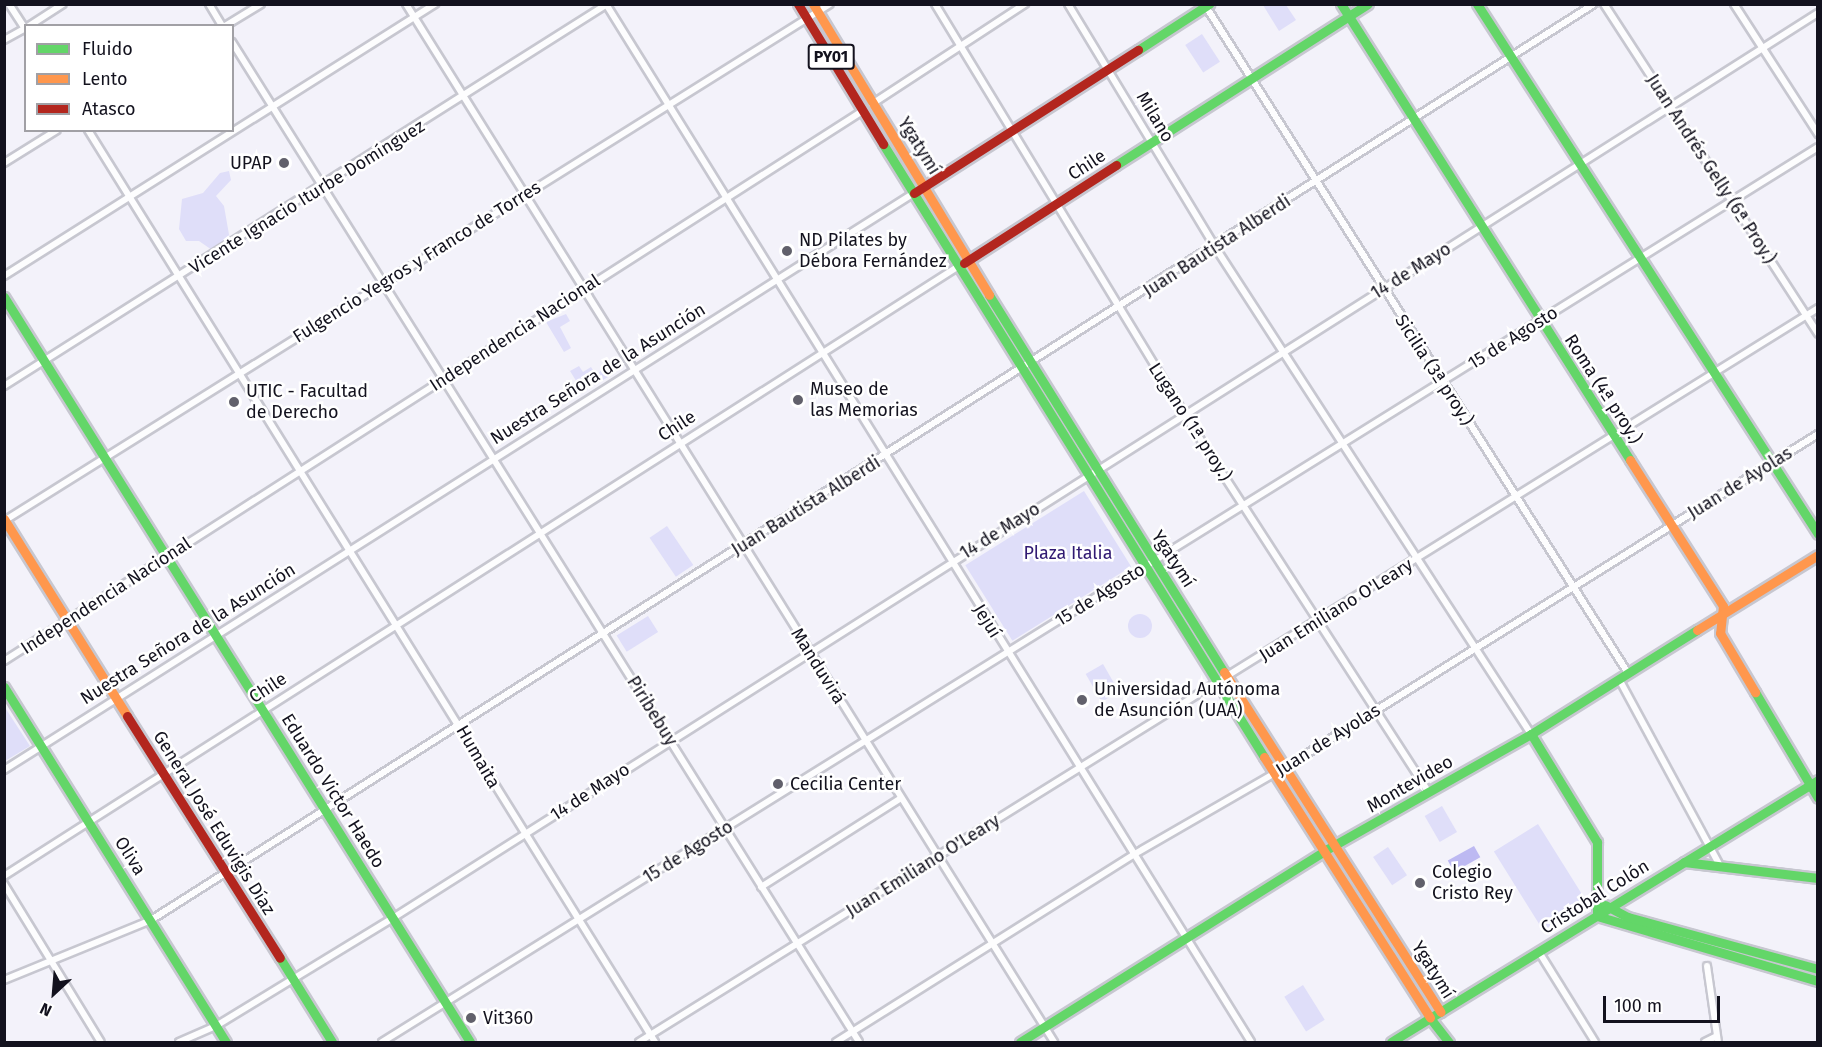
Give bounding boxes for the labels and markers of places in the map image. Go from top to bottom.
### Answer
place label: UPAP [230,152,272,174]
marker: UPAP [277,156,291,170]
place label: ND Pilates by Débora Fernández [799,230,947,272]
marker: ND Pilates by Débora Fernández [780,244,794,258]
place label: Museo de las Memorias [810,379,918,422]
place label: UTIC - Facultad de Derecho [246,381,368,424]
marker: Museo de las Memorias [791,393,805,407]
marker: UTIC - Facultad de Derecho [227,395,241,409]
place label: Universidad Autónoma de Asunción (UAA) [1094,679,1280,722]
marker: Universidad Autónoma de Asunción (UAA) [1075,693,1089,707]
place label: Cecilia Center [790,773,901,795]
marker: Cecilia Center [771,777,785,791]
place label: Colegio Cristo Rey [1432,862,1513,904]
marker: Colegio Cristo Rey [1413,876,1427,890]
place label: Vit360 [483,1007,533,1029]
marker: Vit360 [464,1011,478,1025]

